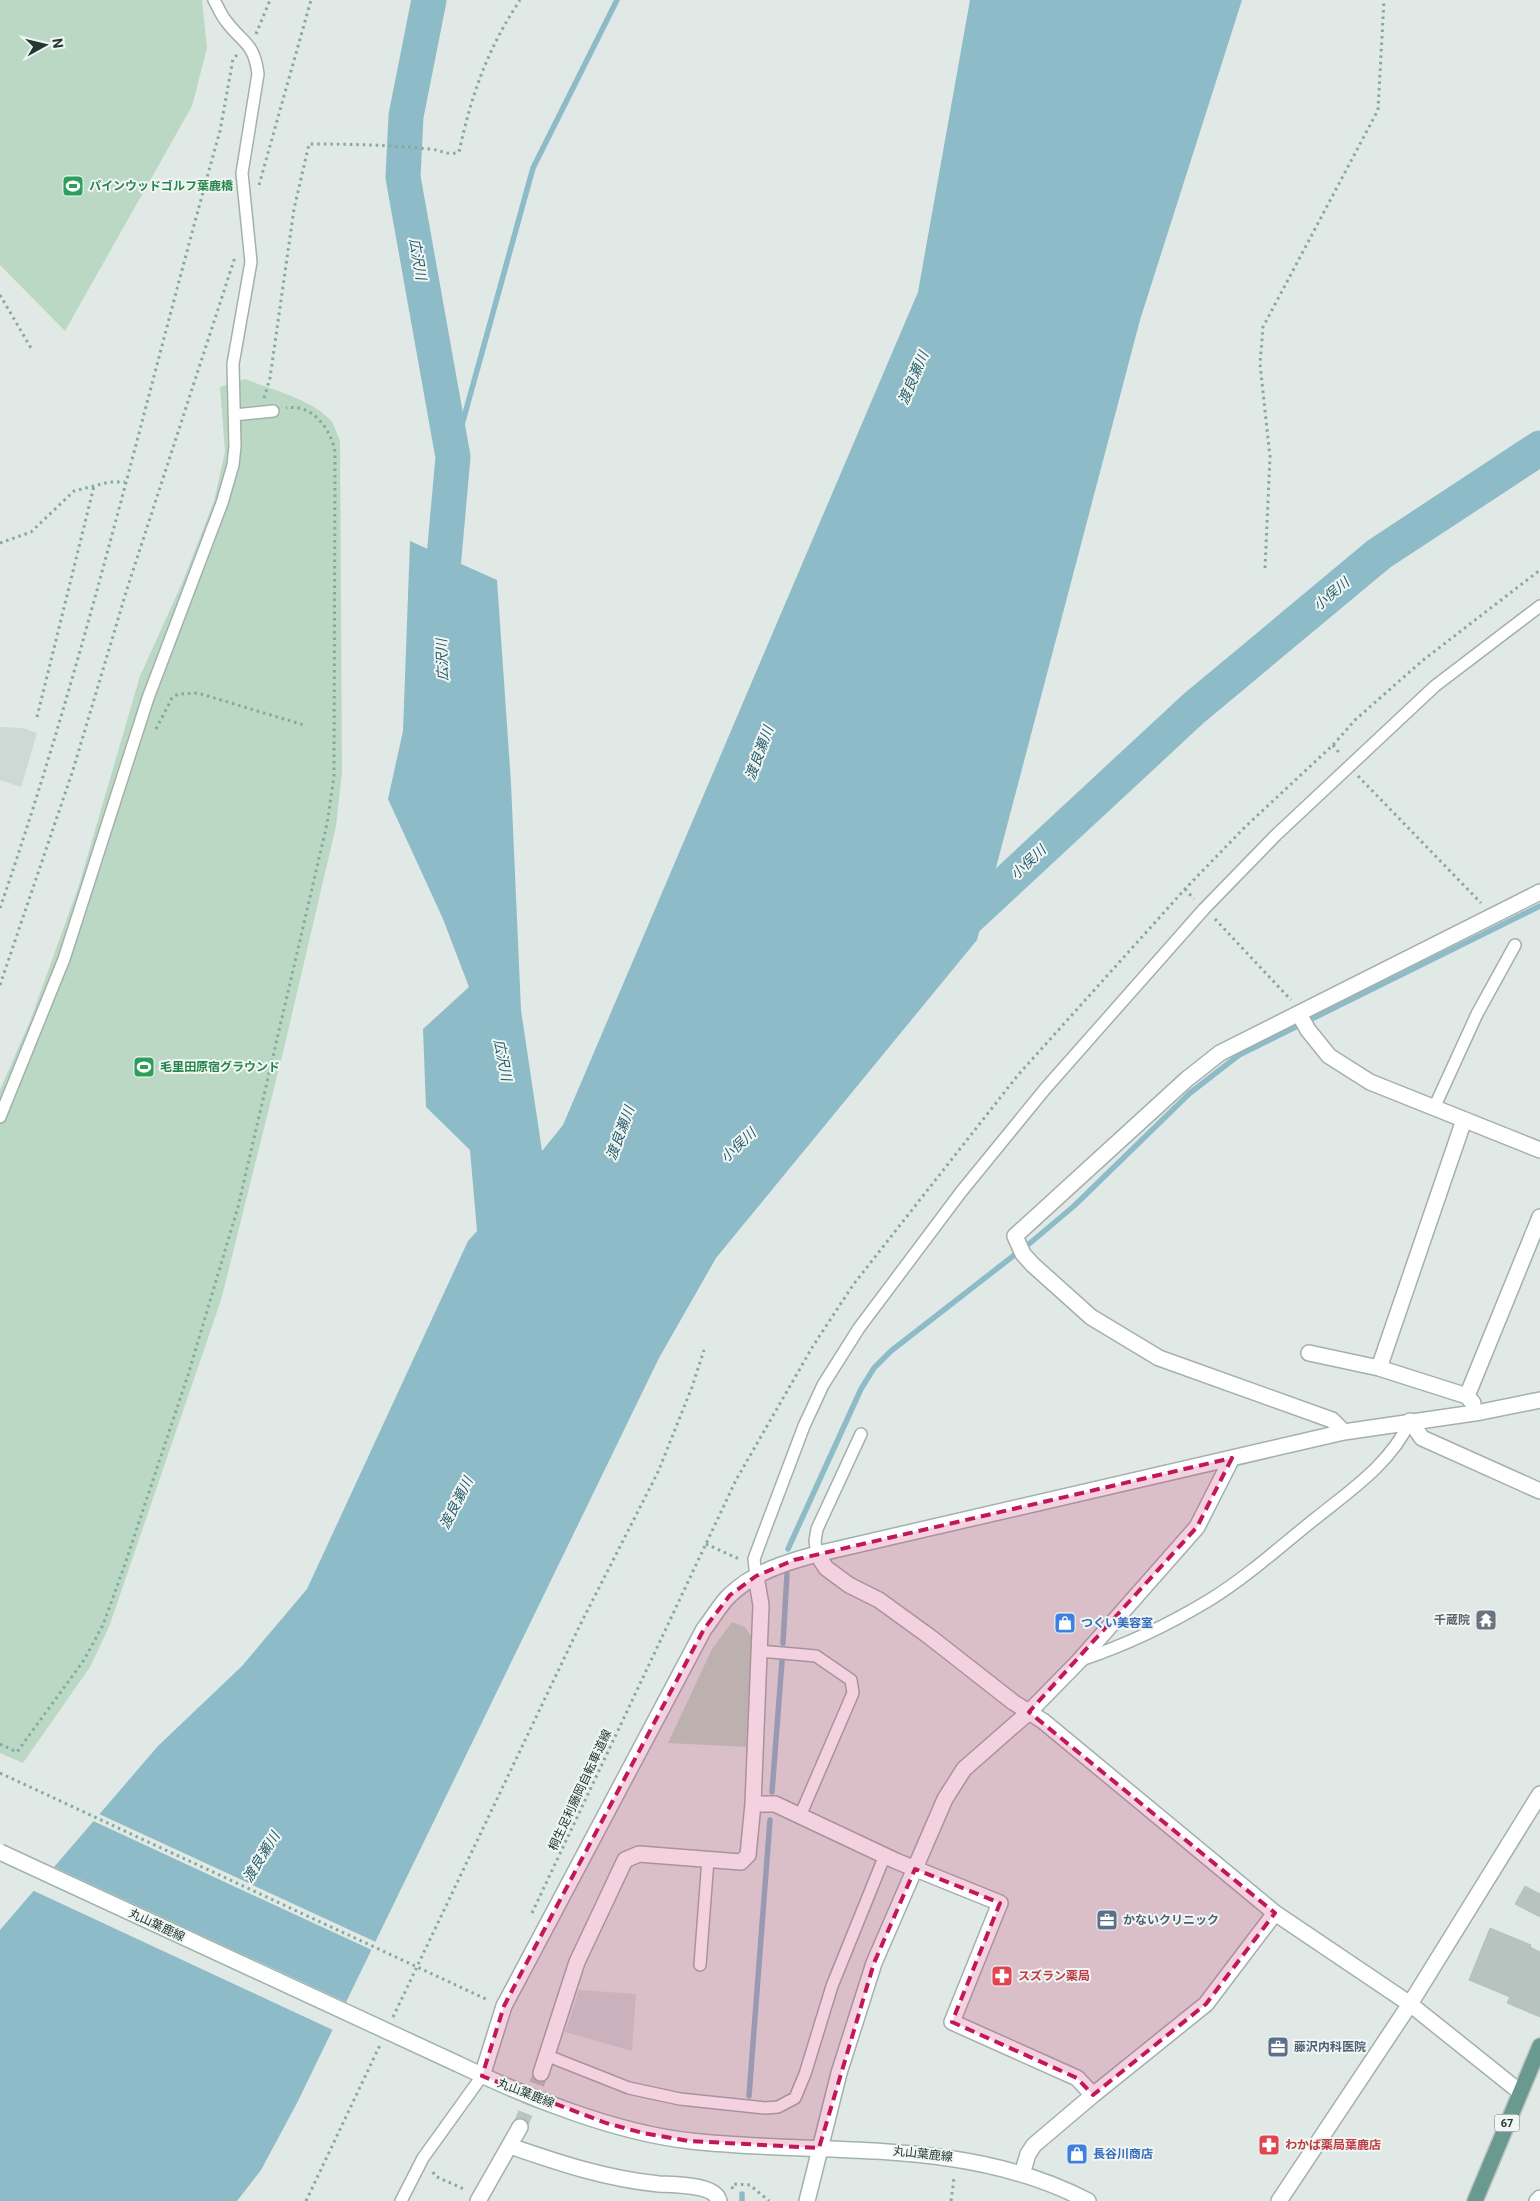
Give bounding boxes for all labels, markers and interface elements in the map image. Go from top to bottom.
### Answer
north arrow [20,20,70,70]
text: N [49,37,66,49]
sports icon: パインウッドゴルフ葉鹿橋 [61,174,85,198]
place label: パインウッドゴルフ葉鹿橋 [89,179,234,193]
water label: 広沢川 [406,237,430,283]
water label: 渡良瀬川 [895,347,932,407]
water label: 小俣川 [1310,573,1354,614]
water label: 広沢川 [433,637,451,681]
water label: 渡良瀬川 [742,722,777,782]
water label: 小俣川 [1007,840,1050,882]
water label: 広沢川 [491,1038,515,1084]
sports icon: 毛里田原宿グラウンド [132,1055,156,1079]
place label: 毛里田原宿グラウンド [160,1060,280,1074]
water label: 渡良瀬川 [603,1102,638,1162]
water label: 小俣川 [717,1123,760,1165]
water label: 渡良瀬川 [436,1473,477,1532]
temple icon: 千蔵院 [1474,1608,1498,1632]
shop icon: つくい美容室 [1053,1611,1077,1635]
place label: 千蔵院 [1434,1613,1470,1627]
place label: つくい美容室 [1081,1616,1153,1630]
street label: 桐生足利藤岡自転車道線 [546,1727,614,1853]
water label: 渡良瀬川 [239,1827,284,1885]
street label: 丸山葉鹿線 [127,1906,187,1944]
office icon: かないクリニック [1095,1908,1119,1932]
place label: かないクリニック [1123,1913,1219,1927]
pharmacy icon: スズラン薬局 [990,1964,1014,1988]
place label: スズラン薬局 [1018,1969,1090,1983]
office icon: 藤沢内科医院 [1266,2035,1290,2059]
place label: 藤沢内科医院 [1294,2040,1366,2054]
street label: 丸山葉鹿線 [495,2076,557,2110]
road number: 67 [1494,2114,1520,2132]
pharmacy icon: わかば薬局葉鹿店 [1257,2133,1281,2157]
place label: わかば薬局葉鹿店 [1285,2138,1381,2152]
shop icon: 長谷川商店 [1065,2142,1089,2166]
street label: 丸山葉鹿線 [892,2144,954,2164]
place label: 長谷川商店 [1093,2147,1153,2161]

